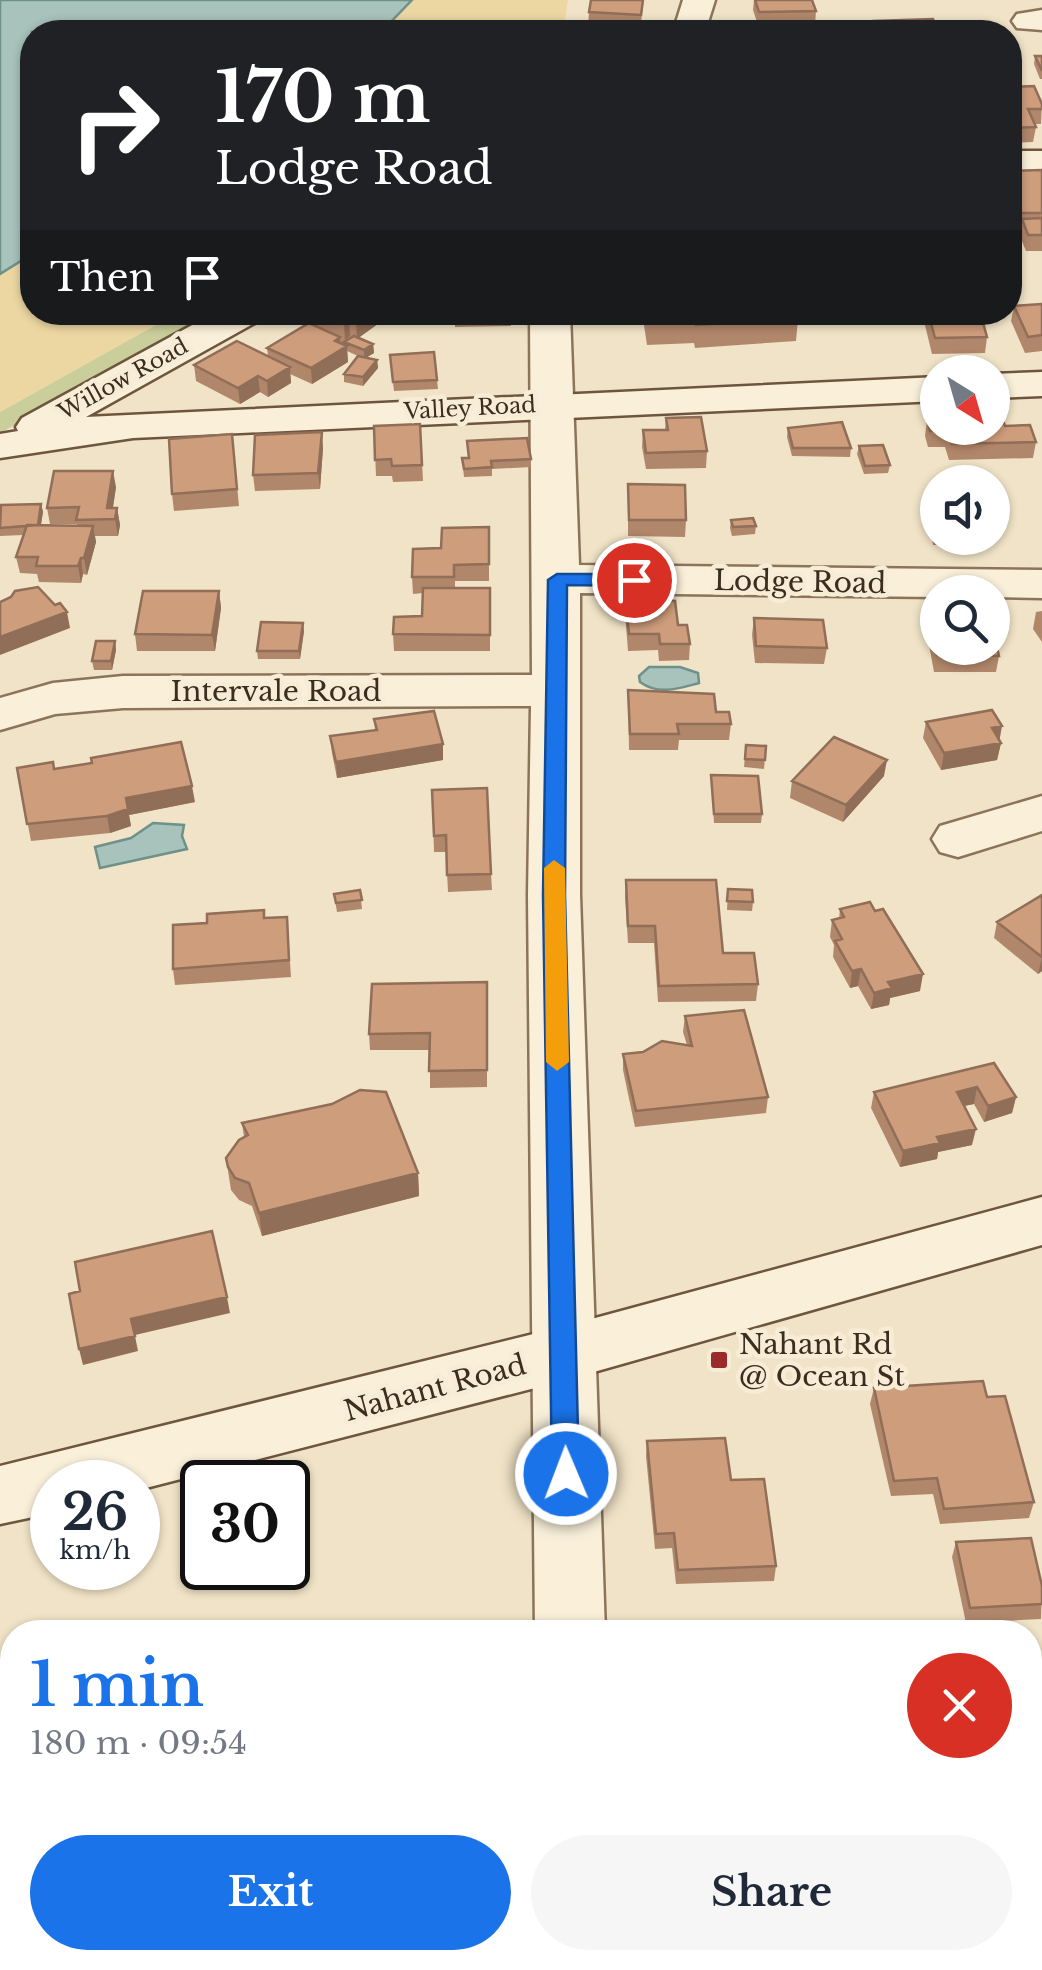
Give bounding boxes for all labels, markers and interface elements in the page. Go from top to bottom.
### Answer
text: 170 m [215,54,431,141]
icon: right [50,60,180,190]
text: Lodge Road [215,140,493,196]
icon: arrive [175,250,230,305]
text: Then [50,254,155,301]
street label: Willow Road [52,332,193,426]
north arrow [920,355,1010,445]
map controls [920,355,1010,665]
street label: Valley Road [402,391,537,425]
button: sound [920,465,1010,555]
pin [592,538,677,623]
icon: arrive [607,553,662,608]
street label: Lodge Road [713,563,887,601]
button: search [920,575,1010,665]
street label: Intervale Road [171,674,382,709]
place label: Nahant Rd @ Ocean St [739,1327,905,1394]
street label: Nahant Road [340,1347,530,1429]
marker: Nahant Rd @ Ocean St [708,1349,730,1371]
position arrow [514,1422,618,1526]
speed limit sign: 30 [180,1460,310,1590]
text: 26 [62,1481,128,1544]
text: km/h [60,1535,130,1566]
text: 1 min [30,1648,204,1722]
button: close [907,1653,1012,1758]
text: 180 m · 09:54 [30,1723,247,1763]
button: Exit [30,1835,511,1950]
button: Share [531,1835,1012,1950]

